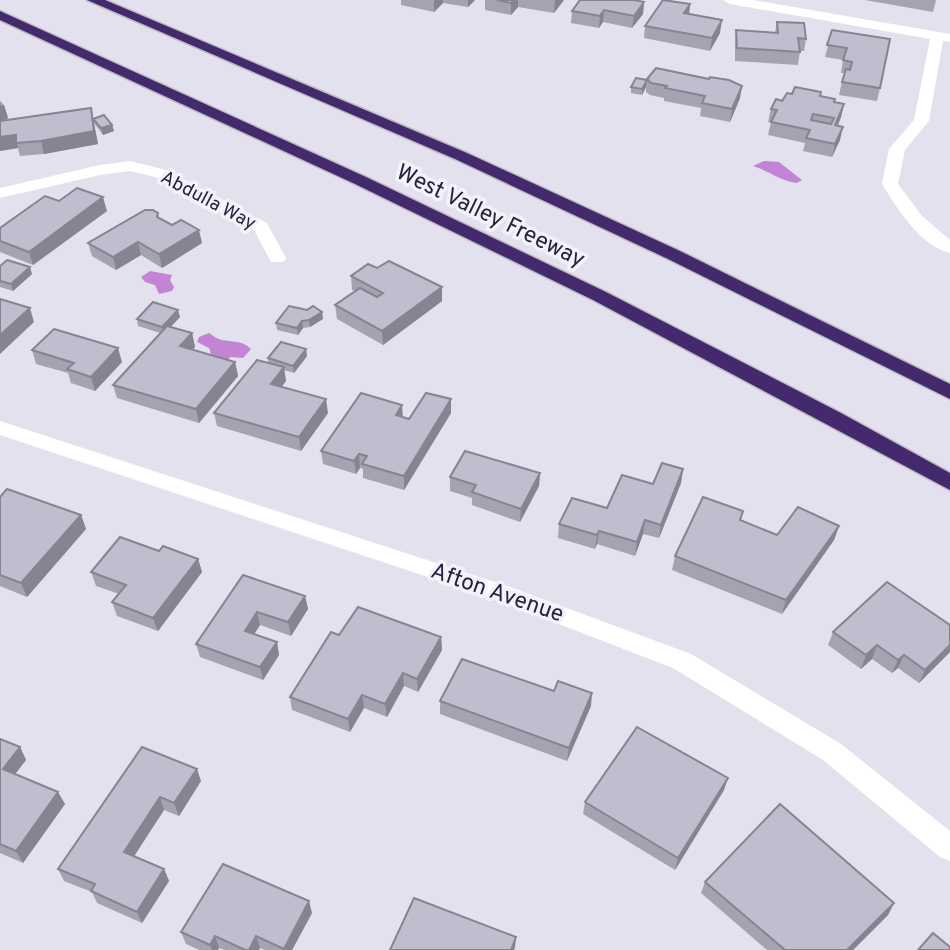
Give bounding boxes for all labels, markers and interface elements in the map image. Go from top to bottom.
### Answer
street label: West Valley Freeway [391,159,589,275]
street label: Abdulla Way [156,166,260,236]
street label: Afton Avenue [427,558,567,630]

